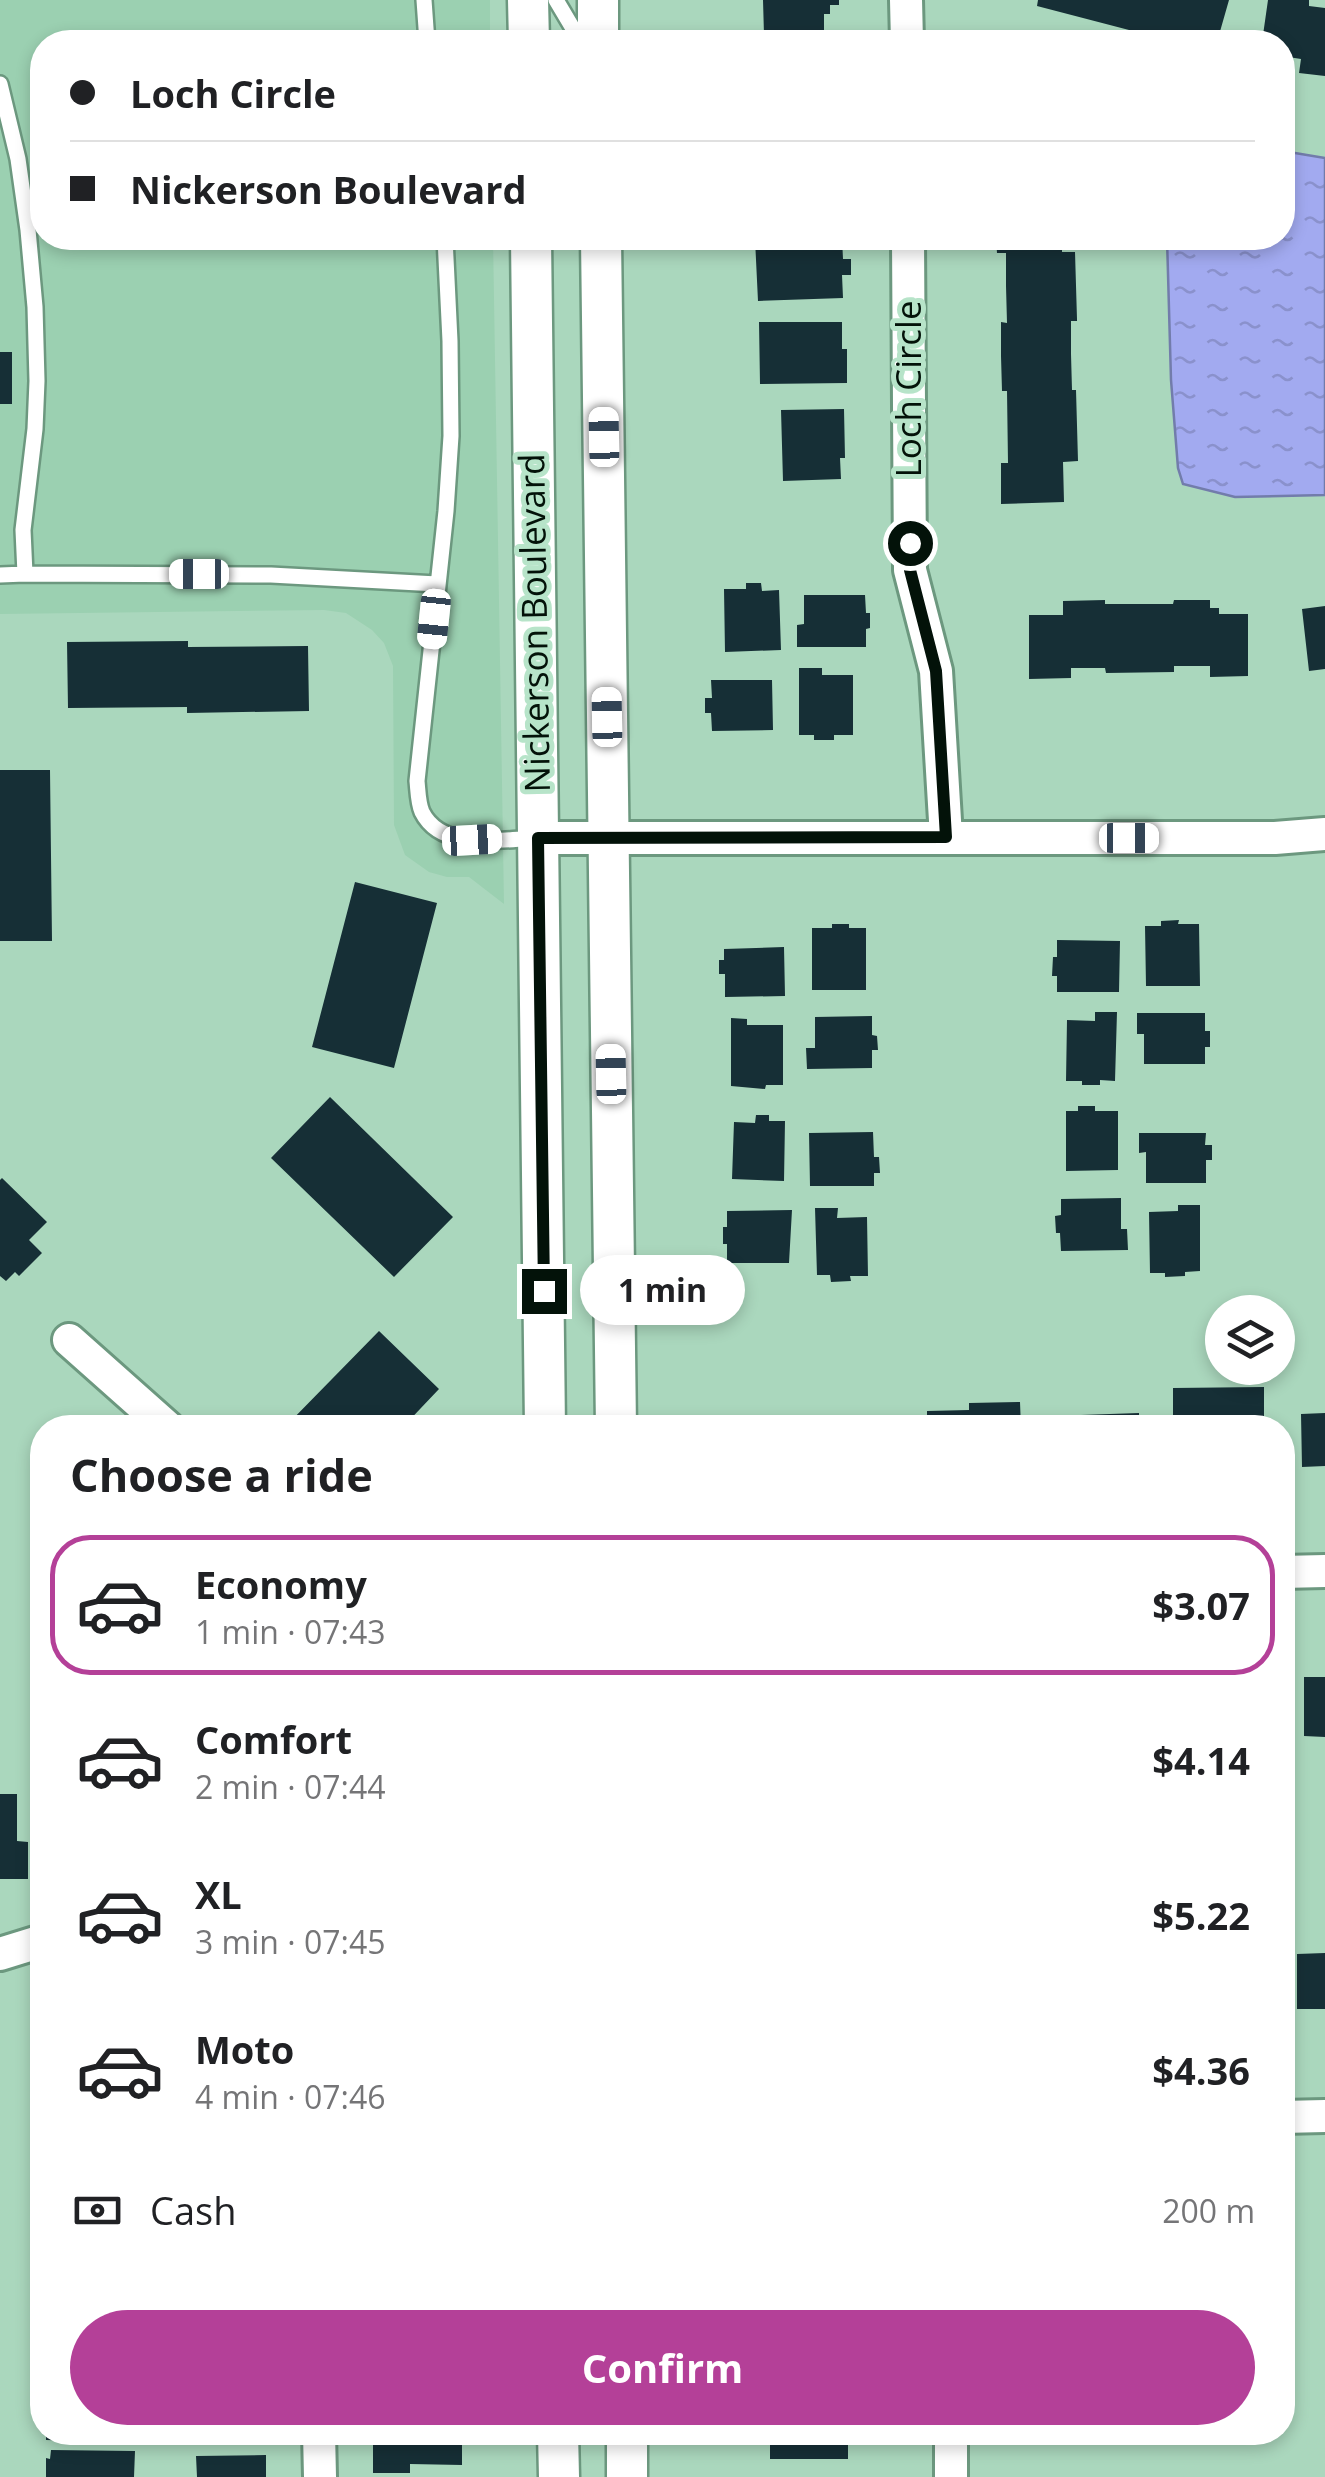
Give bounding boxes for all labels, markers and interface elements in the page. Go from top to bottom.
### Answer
text: Loch Circle [130,67,336,119]
text: Nickerson Boulevard [130,163,527,215]
street label: Loch Circle [884,300,931,478]
car [588,407,620,467]
street label: Nickerson Boulevard [507,453,560,793]
route start [888,521,933,566]
car [169,559,229,589]
car [416,588,452,650]
car [591,687,623,747]
car [441,823,503,857]
car [1099,823,1159,853]
car [595,1044,627,1104]
callout: 1 min [579,1256,744,1326]
text: 1 min [618,1268,707,1311]
route end [522,1269,567,1314]
map controls [1205,1295,1295,1385]
button: layers [1205,1295,1295,1385]
text: Choose a ride [70,1444,373,1505]
text: Economy [195,1558,367,1610]
icon: car [75,1560,165,1650]
text: $3.07 [1152,1579,1250,1631]
text: 1 min · 07:43 [195,1610,386,1653]
text: Comfort [195,1713,352,1765]
icon: car [75,1715,165,1805]
text: $4.14 [1152,1734,1250,1786]
text: 2 min · 07:44 [195,1765,386,1808]
text: XL [195,1868,242,1920]
icon: car [75,1870,165,1960]
text: $5.22 [1152,1889,1250,1941]
text: 3 min · 07:45 [195,1920,386,1963]
text: Moto [195,2023,294,2075]
icon: car [75,2025,165,2115]
text: $4.36 [1152,2044,1250,2096]
text: 4 min · 07:46 [195,2075,386,2118]
icon: cash [70,2183,125,2238]
text: Cash [150,2184,236,2236]
text: 200 m [1162,2189,1255,2232]
button: Confirm [70,2310,1255,2425]

